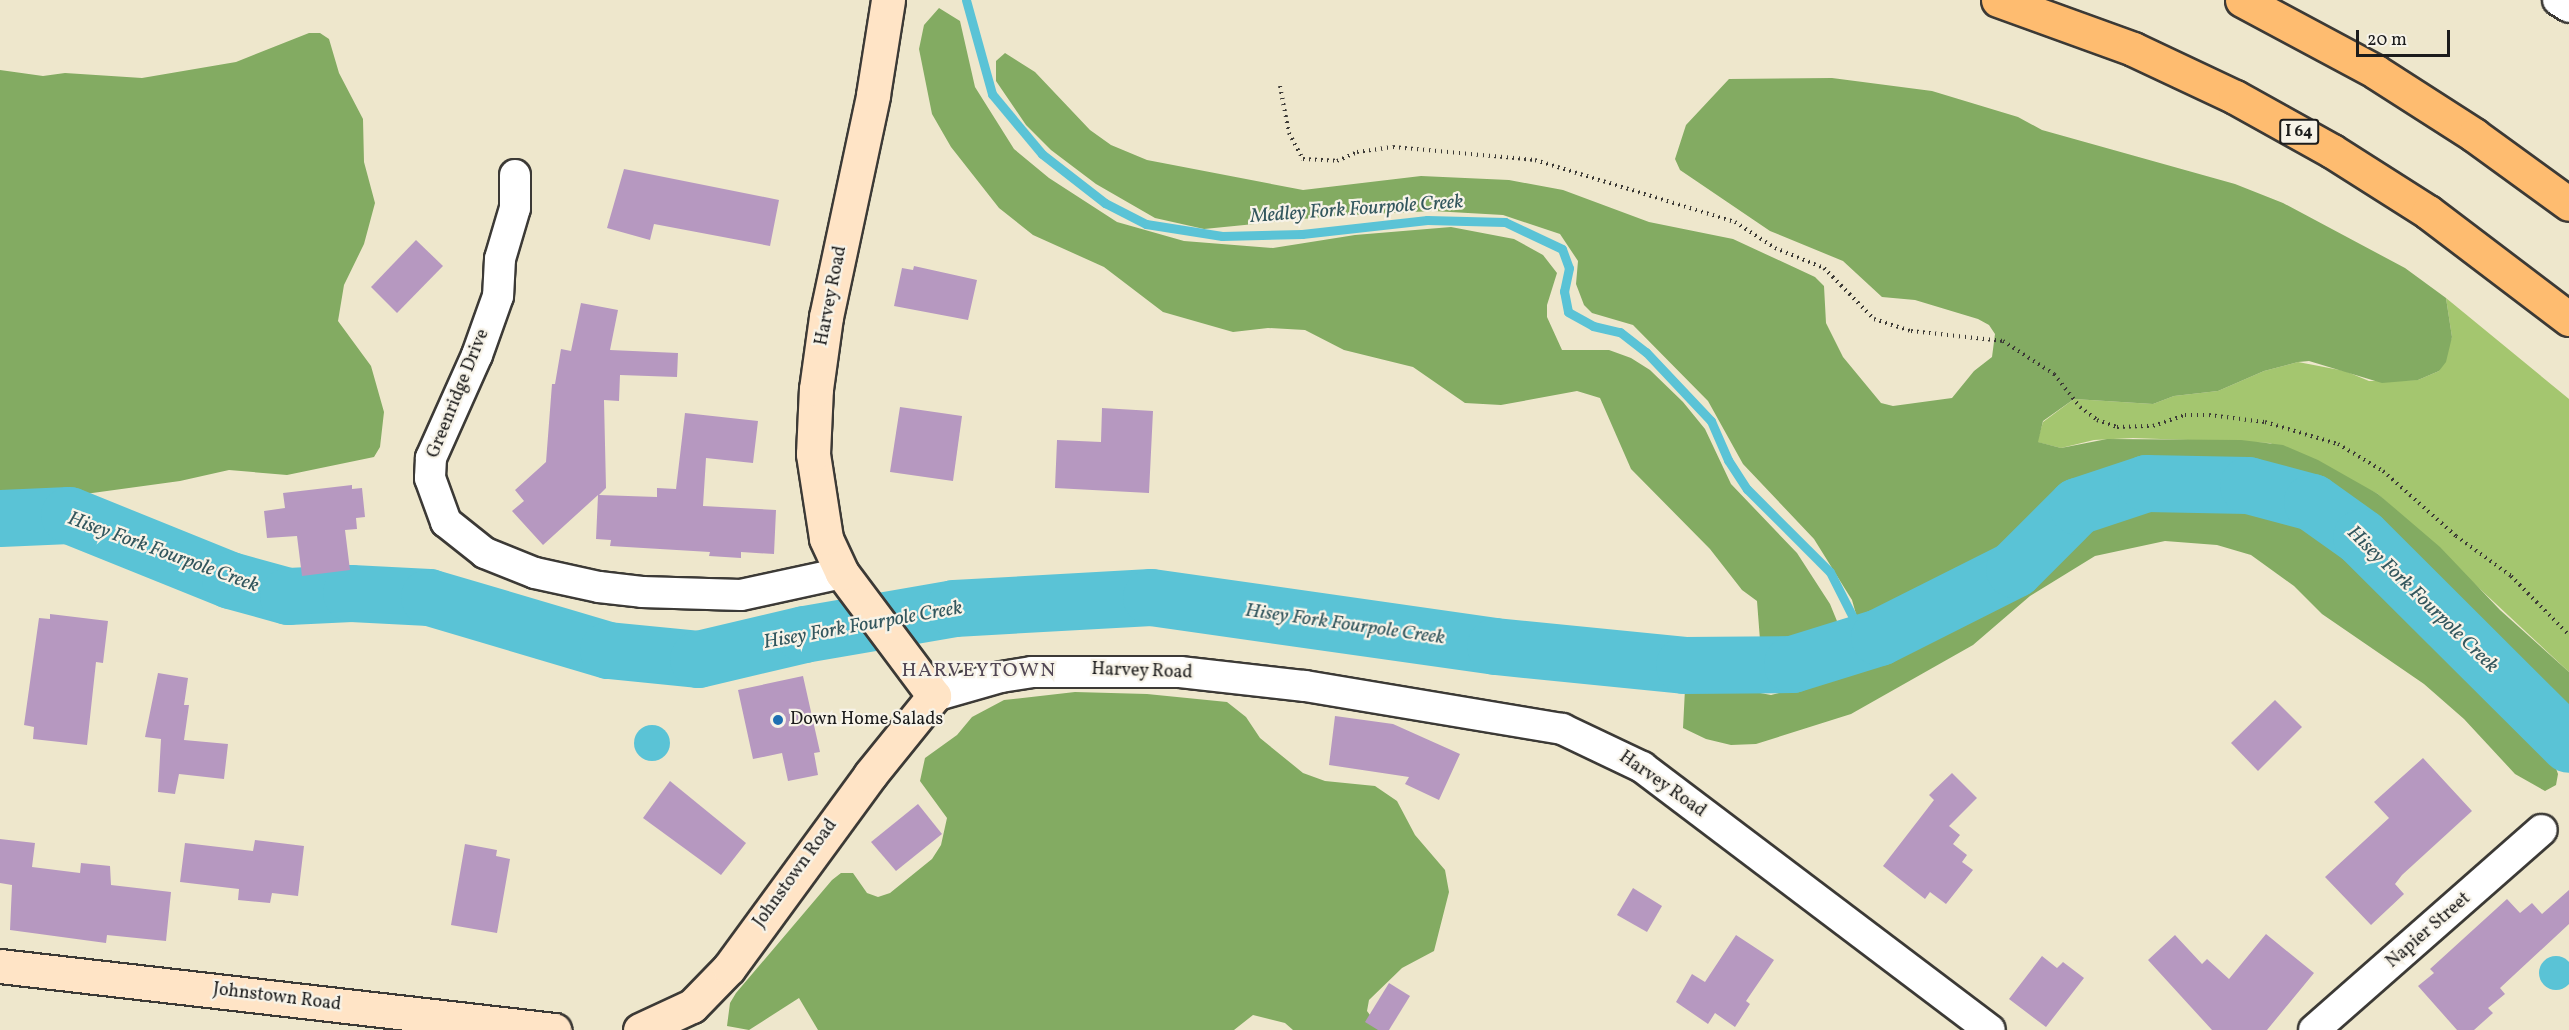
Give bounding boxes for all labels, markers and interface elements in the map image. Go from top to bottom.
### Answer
scale bar [2359,18,2454,56]
text: 20 m [2367,28,2407,53]
road number: I 64 [2278,119,2320,145]
water label: Medley Fork Fourpole Creek [1250,191,1464,229]
street label: Harvey Road [812,244,852,348]
street label: Greenridge Drive [423,326,495,462]
water label: Hisey Fork Fourpole Creek [64,507,262,599]
water label: Hisey Fork Fourpole Creek [2341,521,2503,679]
water label: Hisey Fork Fourpole Creek [762,597,964,655]
water label: Hisey Fork Fourpole Creek [1244,599,1446,651]
district label: HARVEYTOWN [901,659,1057,683]
street label: Harvey Road [1091,659,1193,685]
place label: Down Home Salads [790,709,943,731]
marker: Down Home Salads [771,713,785,727]
street label: Harvey Road [1614,747,1710,823]
street label: Johnstown Road [749,815,843,933]
street label: Napier Street [2382,888,2476,974]
street label: Johnstown Road [212,979,342,1017]

